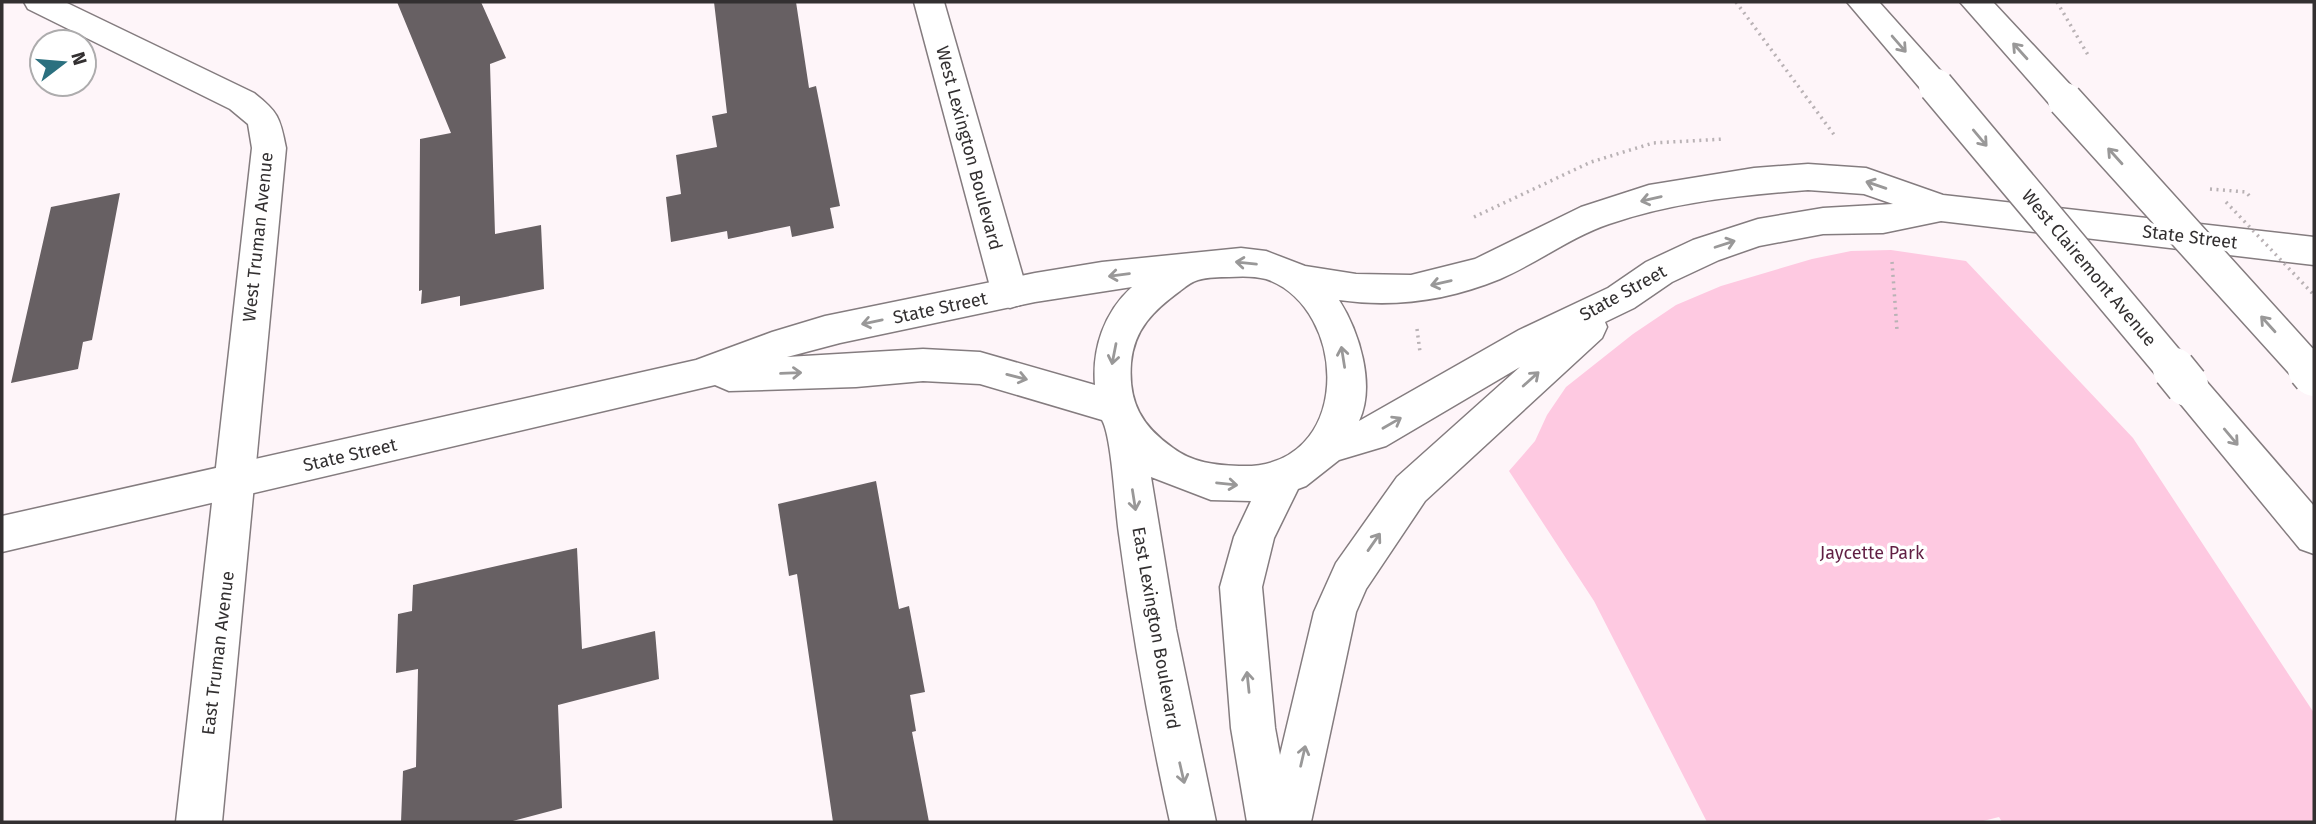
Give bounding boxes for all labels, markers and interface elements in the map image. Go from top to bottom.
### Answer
north arrow [28,28,98,98]
one-way arrow [1891,35,1907,53]
one-way arrow [2012,42,2028,60]
street label: West Lexington Boulevard [931,43,1007,253]
text: N [66,49,92,68]
one-way arrow [1972,129,1988,147]
one-way arrow [2107,148,2124,165]
street label: West Truman Avenue [238,151,278,323]
one-way arrow [1866,178,1888,190]
street label: West Clairemont Avenue [2017,185,2161,351]
one-way arrow [1641,193,1663,206]
street label: State Street [2141,220,2239,254]
one-way arrow [1713,237,1735,249]
one-way arrow [1235,256,1258,269]
street label: State Street [1576,260,1671,326]
one-way arrow [1109,268,1131,281]
one-way arrow [1430,276,1453,290]
street label: State Street [891,287,990,329]
one-way arrow [861,316,884,330]
one-way arrow [2260,316,2277,333]
one-way arrow [1107,342,1121,365]
one-way arrow [1336,346,1349,369]
one-way arrow [780,366,803,379]
one-way arrow [1006,371,1028,384]
one-way arrow [1522,371,1540,387]
one-way arrow [1381,416,1401,430]
one-way arrow [2223,427,2239,445]
street label: State Street [301,433,400,476]
one-way arrow [1215,477,1238,490]
one-way arrow [1128,489,1141,511]
street label: East Lexington Boulevard [1127,525,1185,731]
one-way arrow [1367,533,1381,552]
park label: Jaycette Park [1820,542,1925,564]
street label: East Truman Avenue [197,570,239,736]
one-way arrow [1241,672,1254,694]
one-way arrow [1297,745,1311,768]
one-way arrow [1176,761,1189,784]

